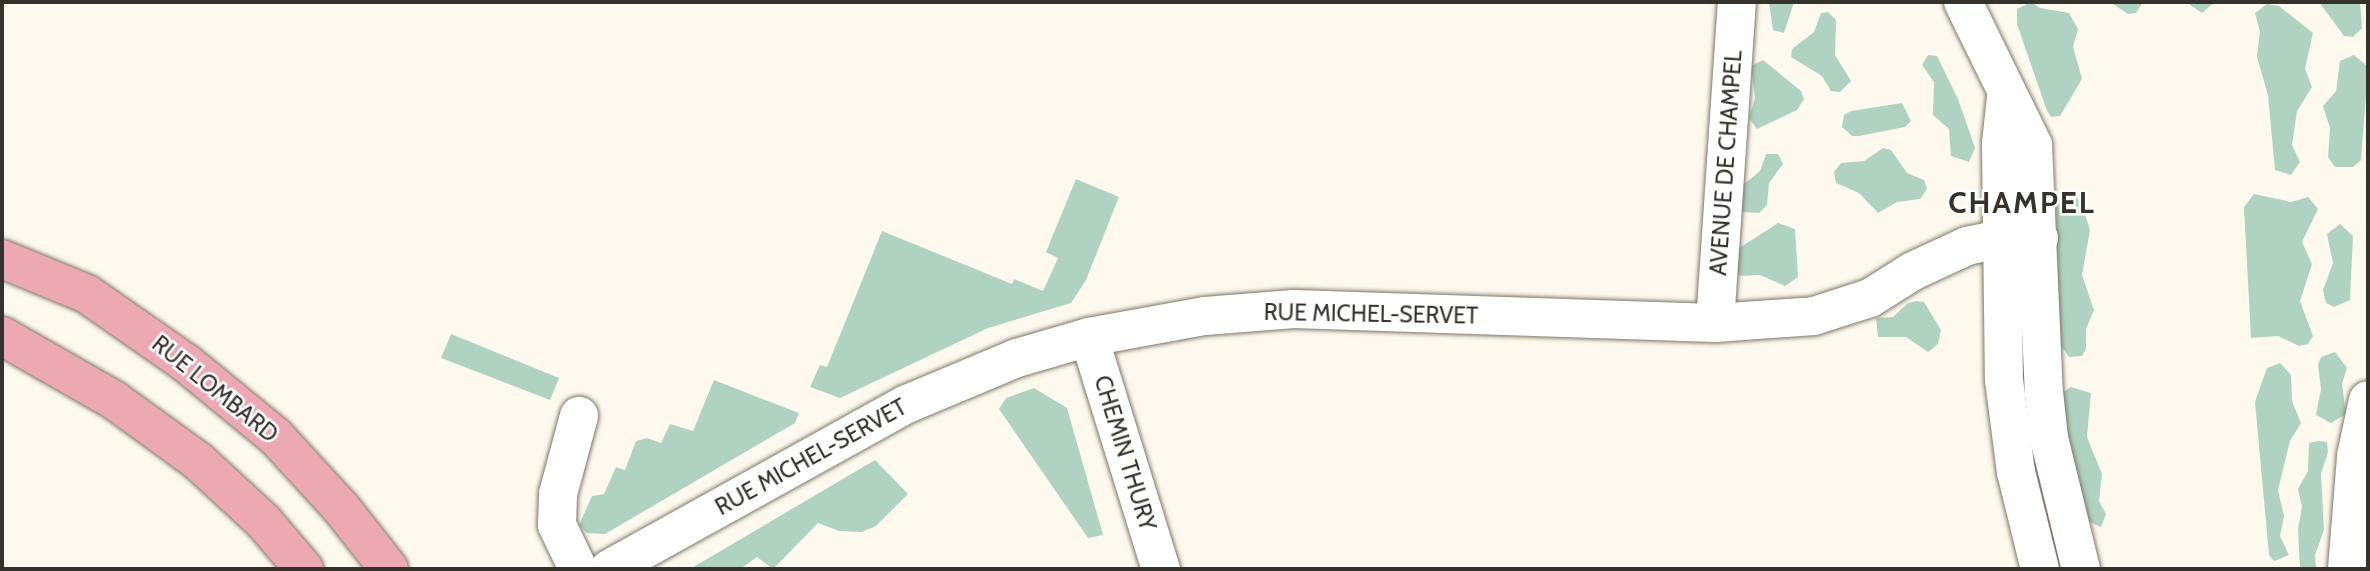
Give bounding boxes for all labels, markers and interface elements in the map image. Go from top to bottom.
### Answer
street label: AVENUE DE CHAMPEL [1704,49,1748,277]
district label: CHAMPEL [1949,185,2095,221]
street label: RUE MICHEL-SERVET [1263,298,1479,330]
street label: RUE LOMBARD [146,330,284,448]
street label: CHEMIN THURY [1088,372,1162,534]
street label: RUE MICHEL-SERVET [710,393,912,521]

